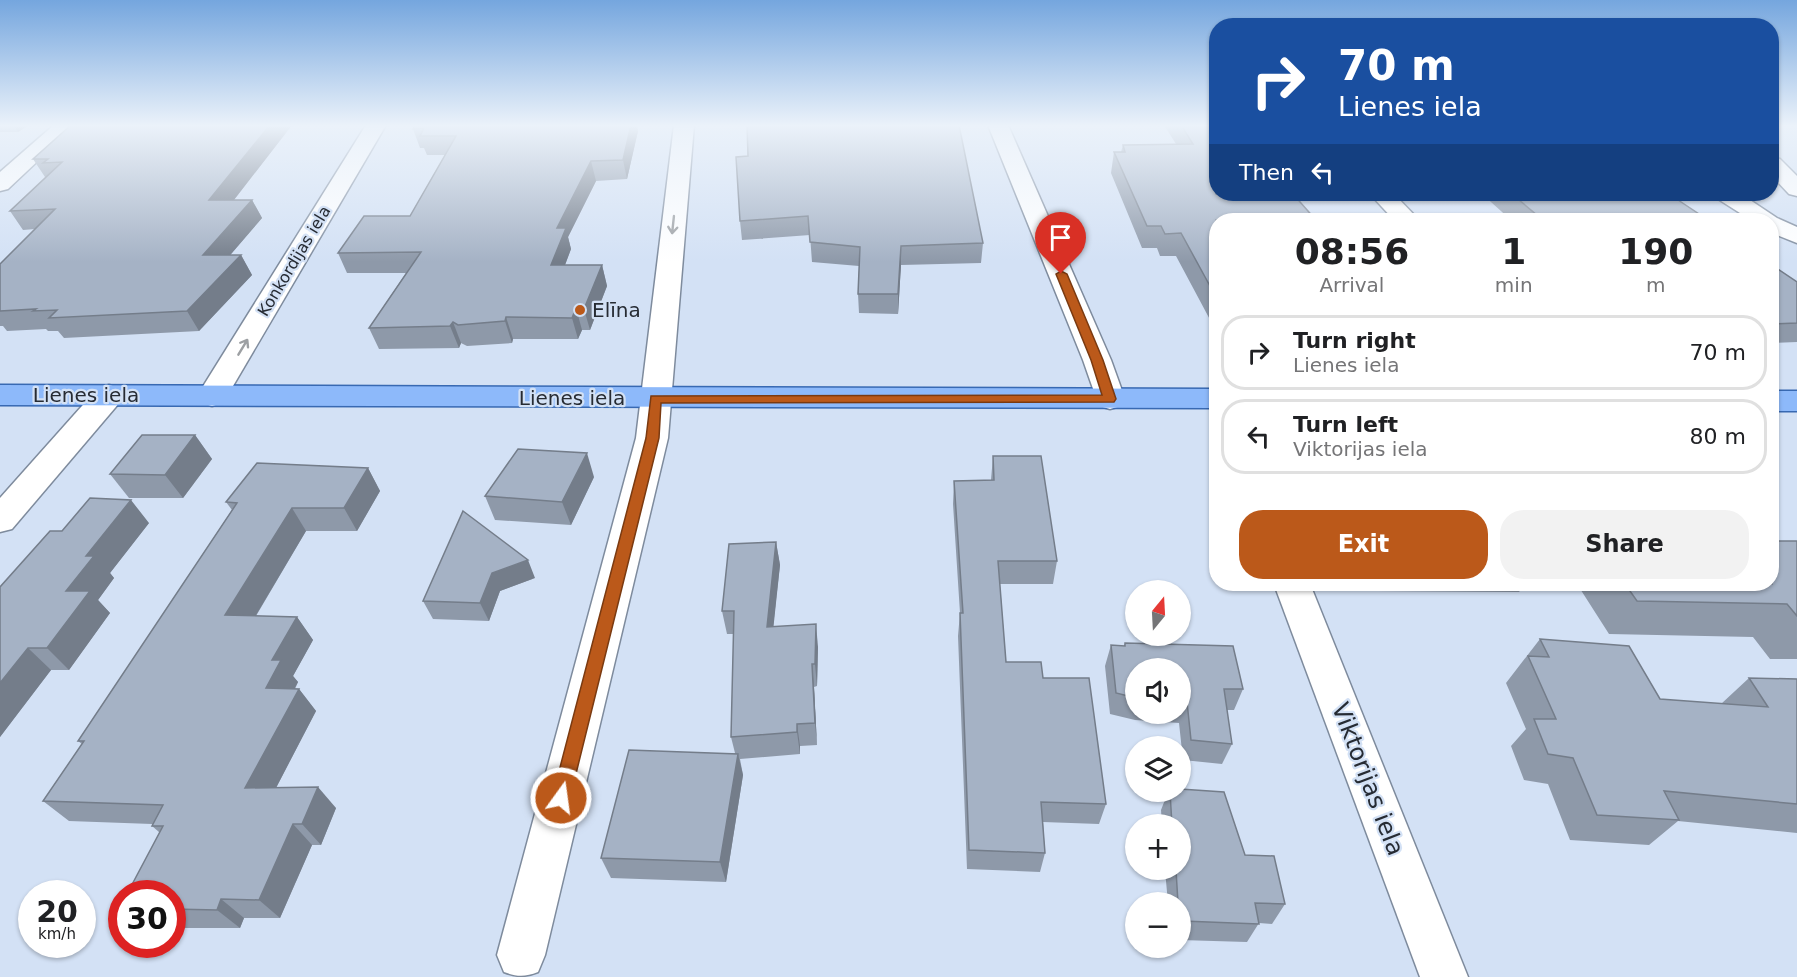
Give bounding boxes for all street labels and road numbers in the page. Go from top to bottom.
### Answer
street label: Konkordijas iela [254,202,334,320]
street label: Lienes iela [33,383,139,407]
street label: Lienes iela [519,386,625,410]
street label: Viktorijas iela [1326,699,1410,859]

